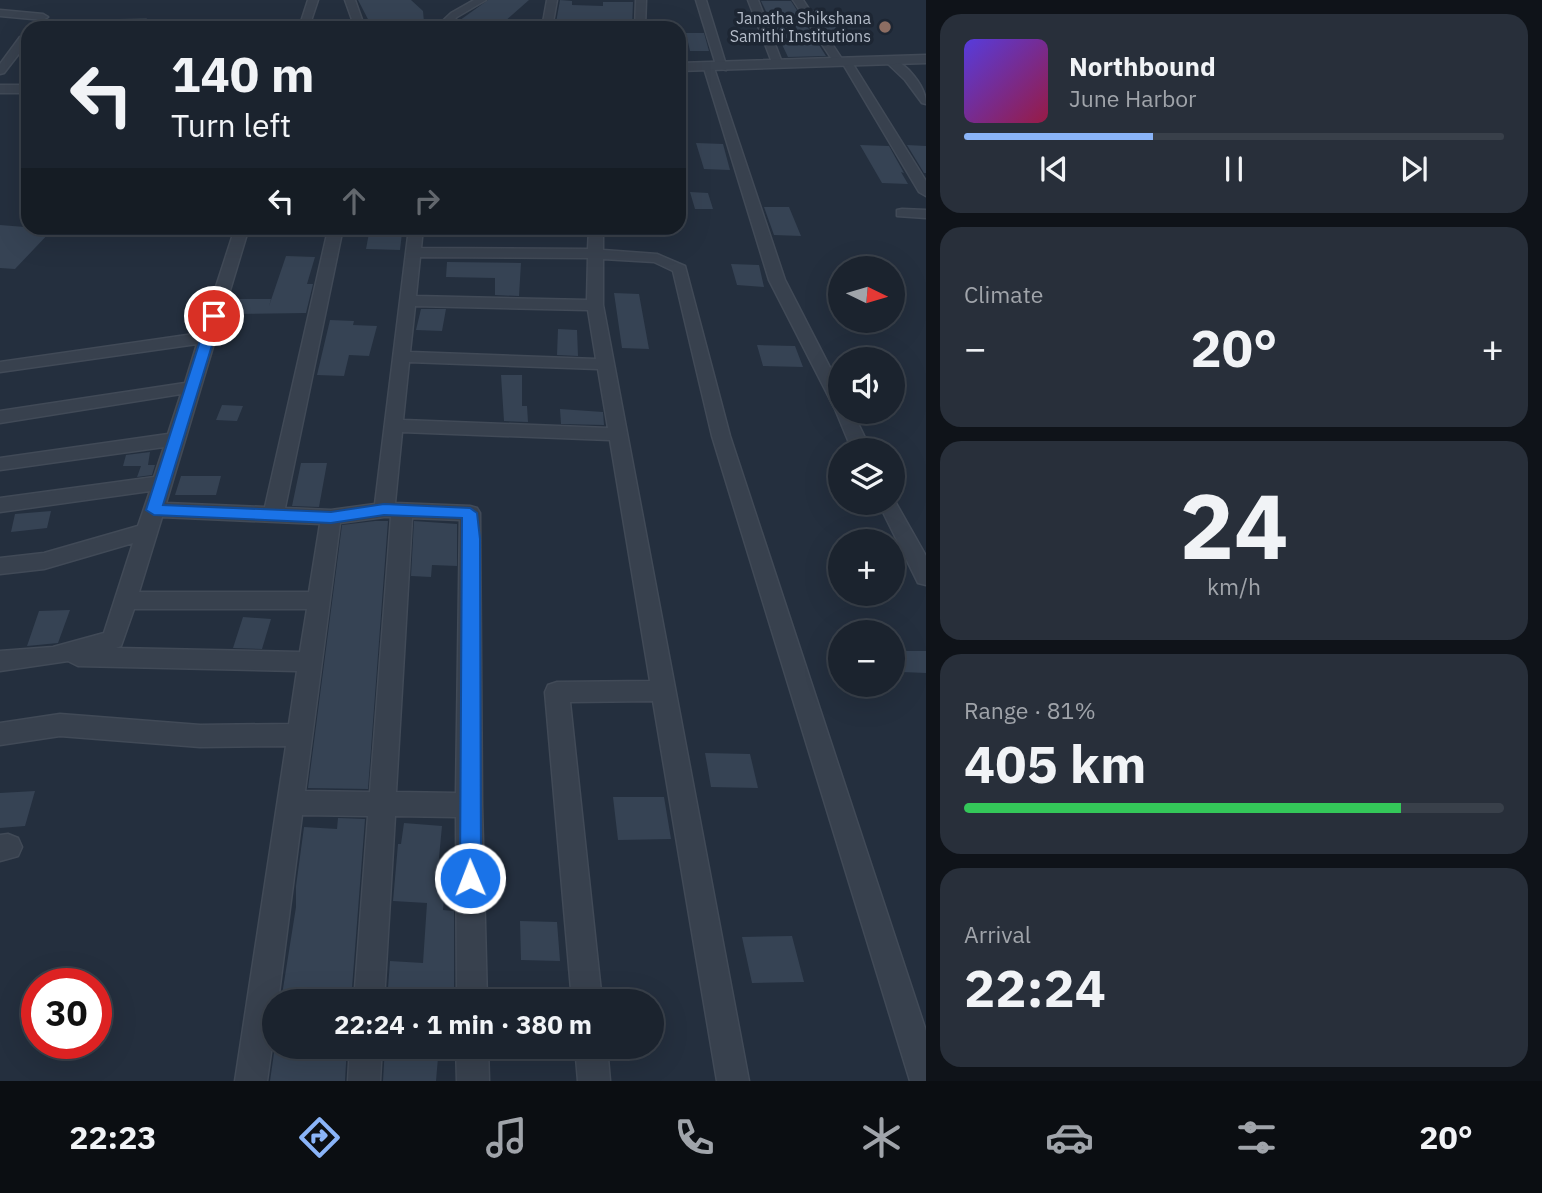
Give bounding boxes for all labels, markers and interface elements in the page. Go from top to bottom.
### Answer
place label: Janatha Shikshana Samithi Institutions [730,8,871,46]
marker: Janatha Shikshana Samithi Institutions [877,19,893,35]
text: 140 m [171,42,315,105]
icon: left [56,49,147,140]
text: Northbound [1069,49,1216,83]
text: June Harbor [1069,83,1197,113]
text: Turn left [171,104,291,146]
icon: previous [1035,150,1073,188]
icon: pause [1215,150,1253,188]
icon: next [1395,150,1433,188]
icon: left [262,182,300,220]
icon: ahead [335,182,373,220]
icon: right [408,182,446,220]
north arrow [828,256,905,332]
map controls [828,256,905,697]
text: Climate [964,279,1043,309]
pin [184,286,244,346]
icon: arrive [195,297,233,335]
text: 20° [1191,314,1277,381]
text: − [964,323,987,372]
text: + [1481,323,1504,372]
button: sound [828,347,905,424]
button: layers [828,438,905,515]
text: 24 [1179,466,1289,584]
button: + [828,529,905,606]
text: km/h [1207,571,1261,601]
button: − [828,620,905,697]
text: Range · 81% [964,695,1096,725]
text: 405 km [964,730,1146,797]
position arrow [433,841,507,915]
text: Arrival [964,919,1031,949]
text: 22:24 [964,954,1106,1021]
speed limit sign: 30 [21,968,112,1059]
text: 22:24 · 1 min · 380 m [334,1007,592,1041]
icon: directions [295,1113,344,1162]
icon: music [482,1113,531,1162]
icon: phone [670,1113,719,1162]
icon: climate [857,1113,906,1162]
icon: car [1045,1113,1094,1162]
icon: filters [1232,1113,1281,1162]
text: 22:23 [69,1116,157,1158]
text: 20° [1419,1116,1473,1158]

